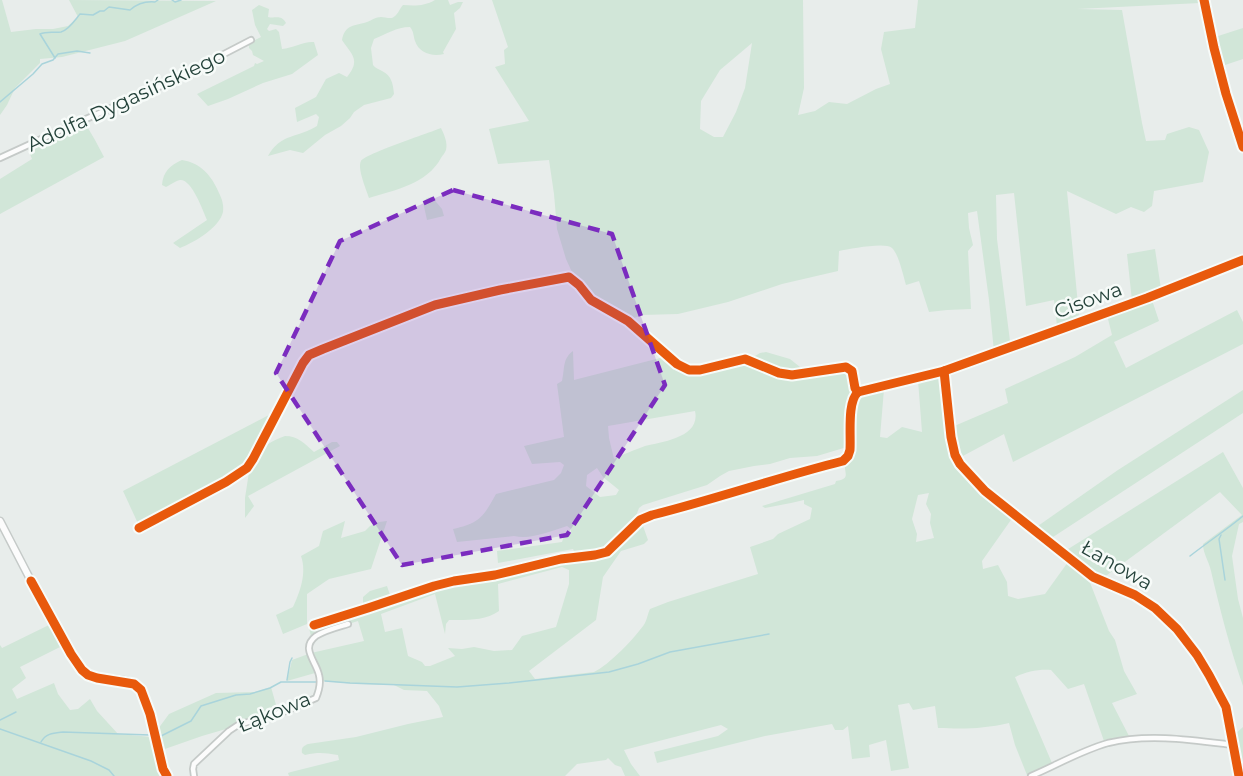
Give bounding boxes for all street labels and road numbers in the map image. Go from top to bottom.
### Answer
street label: Adolfa Dygasińskiego [23,43,229,157]
street label: Cisowa [1051,277,1125,323]
street label: Łanowa [1077,535,1157,595]
street label: Łąkowa [234,687,314,737]

